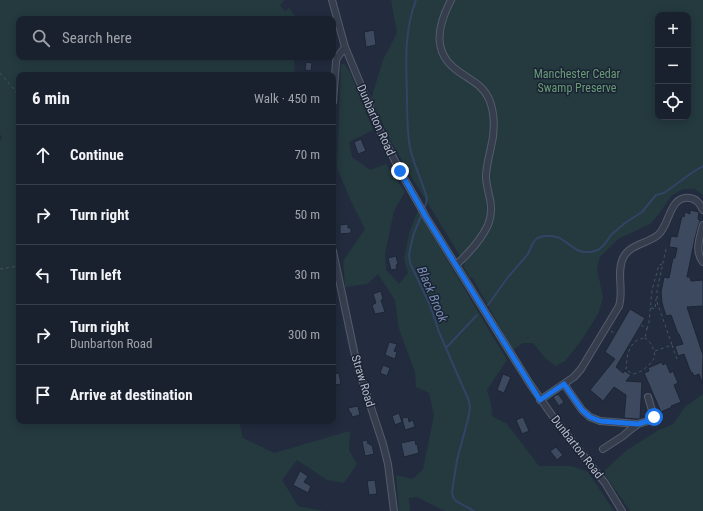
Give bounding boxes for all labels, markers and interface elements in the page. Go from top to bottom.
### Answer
map controls [655,12,691,120]
button: + [655,12,691,48]
search box [16,16,336,60]
icon: search [30,27,52,49]
text: Search here [62,29,132,47]
button: − [655,48,691,84]
park label: Manchester Cedar Swamp Preserve [534,67,621,95]
street label: Dunbarton Road [354,82,398,158]
button: locate [655,84,691,120]
text: 6 min [32,88,70,108]
text: Walk · 450 m [254,91,320,106]
icon: ahead [32,144,54,166]
text: Continue [70,146,124,164]
text: 70 m [294,147,320,162]
route end [391,162,409,180]
icon: right [32,204,54,226]
text: Turn right [70,206,129,224]
text: 50 m [294,207,320,222]
icon: left [32,264,54,286]
water label: Black Brook [414,264,451,325]
text: Turn left [70,266,121,284]
text: 30 m [294,267,320,282]
text: Turn right [70,318,129,336]
icon: right [32,324,54,346]
text: 300 m [288,327,320,342]
text: Dunbarton Road [70,336,153,351]
street label: Straw Road [348,353,378,409]
icon: arrive [32,384,54,406]
text: Arrive at destination [70,386,193,404]
route start [645,408,663,426]
street label: Dunbarton Road [548,413,606,481]

